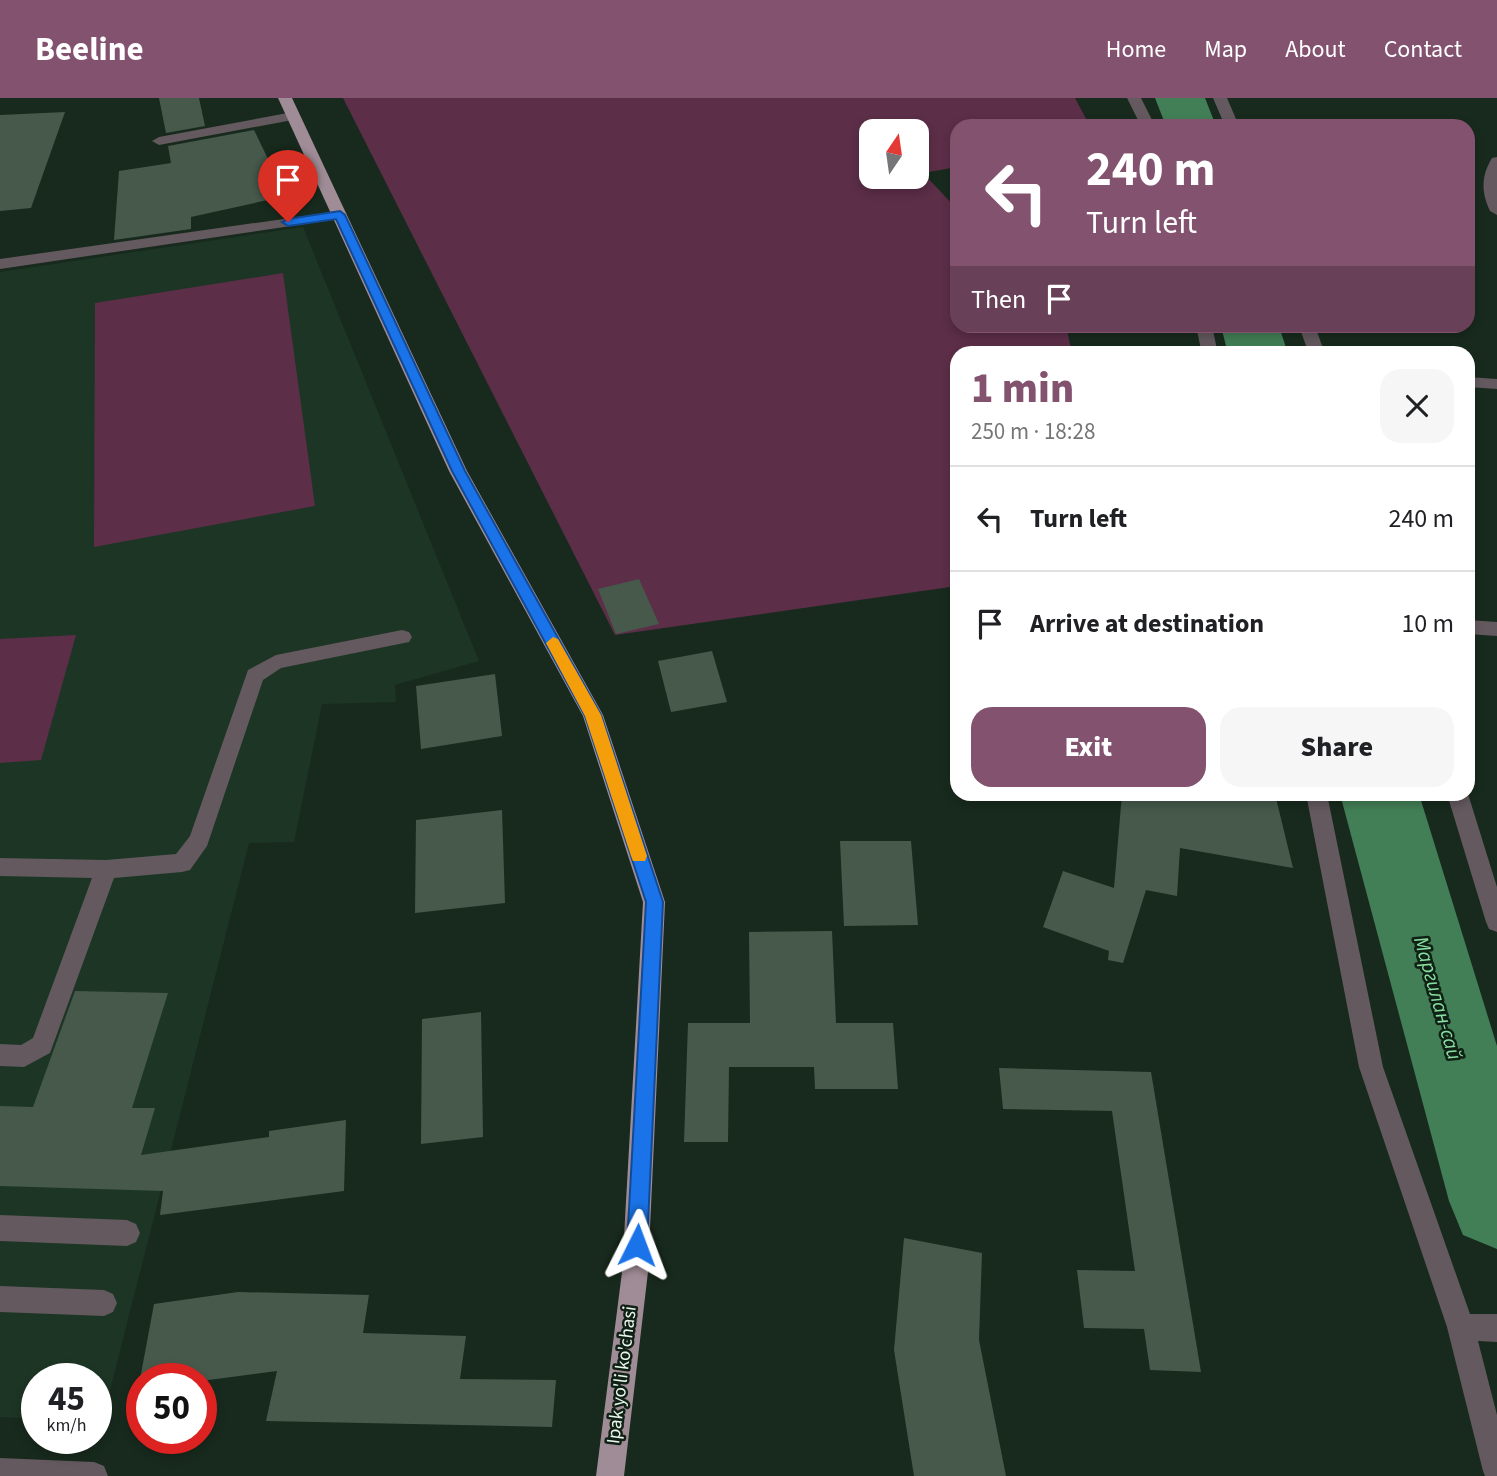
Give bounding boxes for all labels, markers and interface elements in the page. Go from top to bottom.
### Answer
text: Beeline [35,26,144,73]
text: Home [1106,32,1166,67]
text: Map [1204,32,1247,67]
text: About [1285,32,1346,67]
text: Contact [1384,32,1462,67]
north arrow [859,119,929,189]
map controls [859,119,929,189]
text: 240 m [1086,135,1215,205]
icon: left [971,147,1062,238]
pin [258,150,318,222]
icon: arrive [269,161,307,199]
text: Turn left [1086,200,1197,246]
icon: arrive [1040,280,1078,318]
text: Then [971,281,1026,318]
text: 1 min [971,359,1074,419]
button: close [1380,369,1454,443]
text: 250 m · 18:28 [971,415,1095,448]
icon: left [971,500,1009,538]
text: Turn left [1030,500,1127,537]
text: 240 m [1388,500,1454,537]
icon: arrive [971,605,1009,643]
text: Arrive at destination [1030,605,1264,642]
text: 10 m [1401,605,1454,642]
button: Exit [971,707,1206,787]
button: Share [1220,707,1454,787]
water label: Маргилан-сай [1406,933,1470,1063]
position arrow [600,1208,674,1282]
street label: Ipak yo'li ko'chasi [600,1304,644,1446]
speed limit sign: 50 [126,1363,217,1454]
text: 45 [48,1374,85,1424]
text: km/h [47,1413,86,1438]

